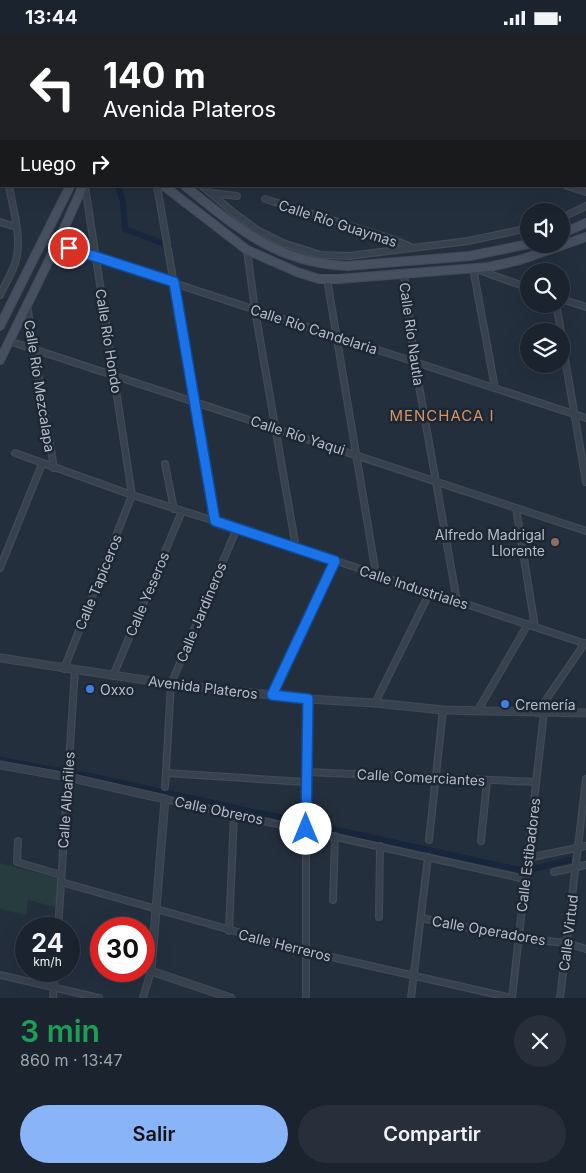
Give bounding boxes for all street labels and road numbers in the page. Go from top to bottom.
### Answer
street label: Calle Río Guaymas [277,196,399,250]
street label: Calle Río Nautla [396,281,428,387]
street label: Calle Río Hondo [92,287,126,395]
street label: Calle Río Candelaria [248,300,380,358]
street label: Calle Río Mezcalapa [21,319,59,453]
street label: Calle Río Yaqui [249,412,347,458]
street label: Calle Tapiceros [71,532,125,632]
street label: Calle Yeseros [122,549,172,639]
street label: Calle Jardineros [172,559,230,665]
street label: Calle Industriales [357,561,471,613]
street label: Avenida Plateros [147,672,259,702]
street label: Calle Albañiles [54,751,78,849]
street label: Calle Comerciantes [356,765,486,789]
street label: Calle Obreros [173,792,265,828]
street label: Calle Estibadores [513,797,543,913]
street label: Calle Virtud [555,894,581,972]
street label: Calle Operadores [431,912,547,948]
street label: Calle Herreros [237,925,333,965]

